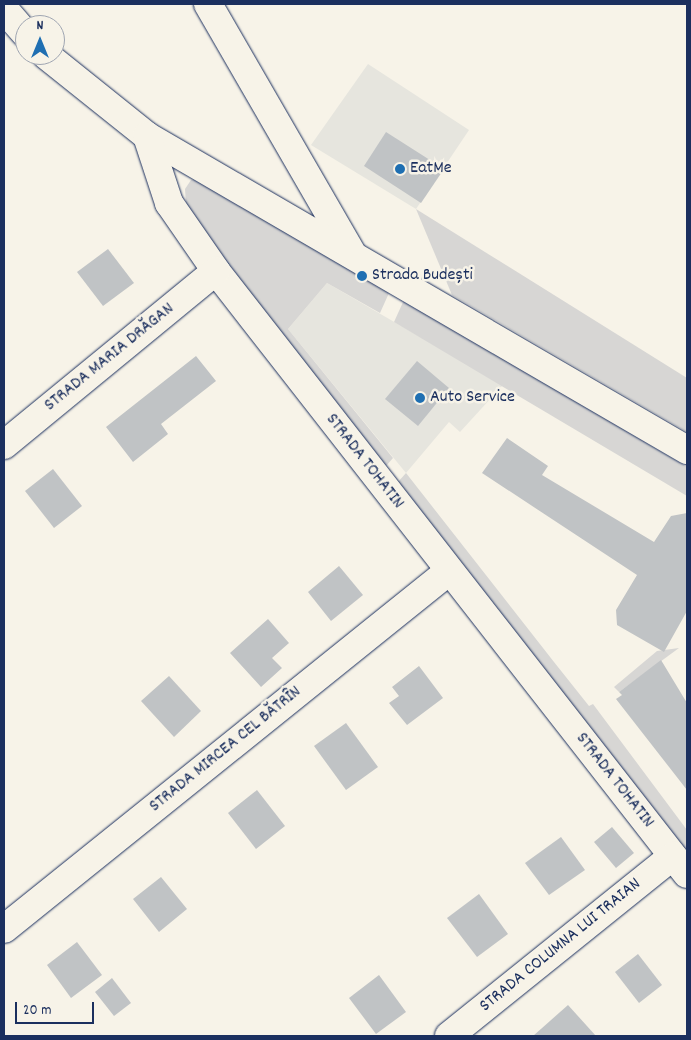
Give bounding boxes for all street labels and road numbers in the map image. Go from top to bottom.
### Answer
street label: STRADA MARIA DRĂGAN [41,299,179,417]
street label: STRADA TOHATIN [320,410,408,514]
street label: STRADA MIRCEA CEL BĂTRÎN [146,682,306,818]
street label: STRADA TOHATIN [570,729,658,833]
street label: STRADA COLUMNA LUI TRAIAN [476,874,646,1018]

